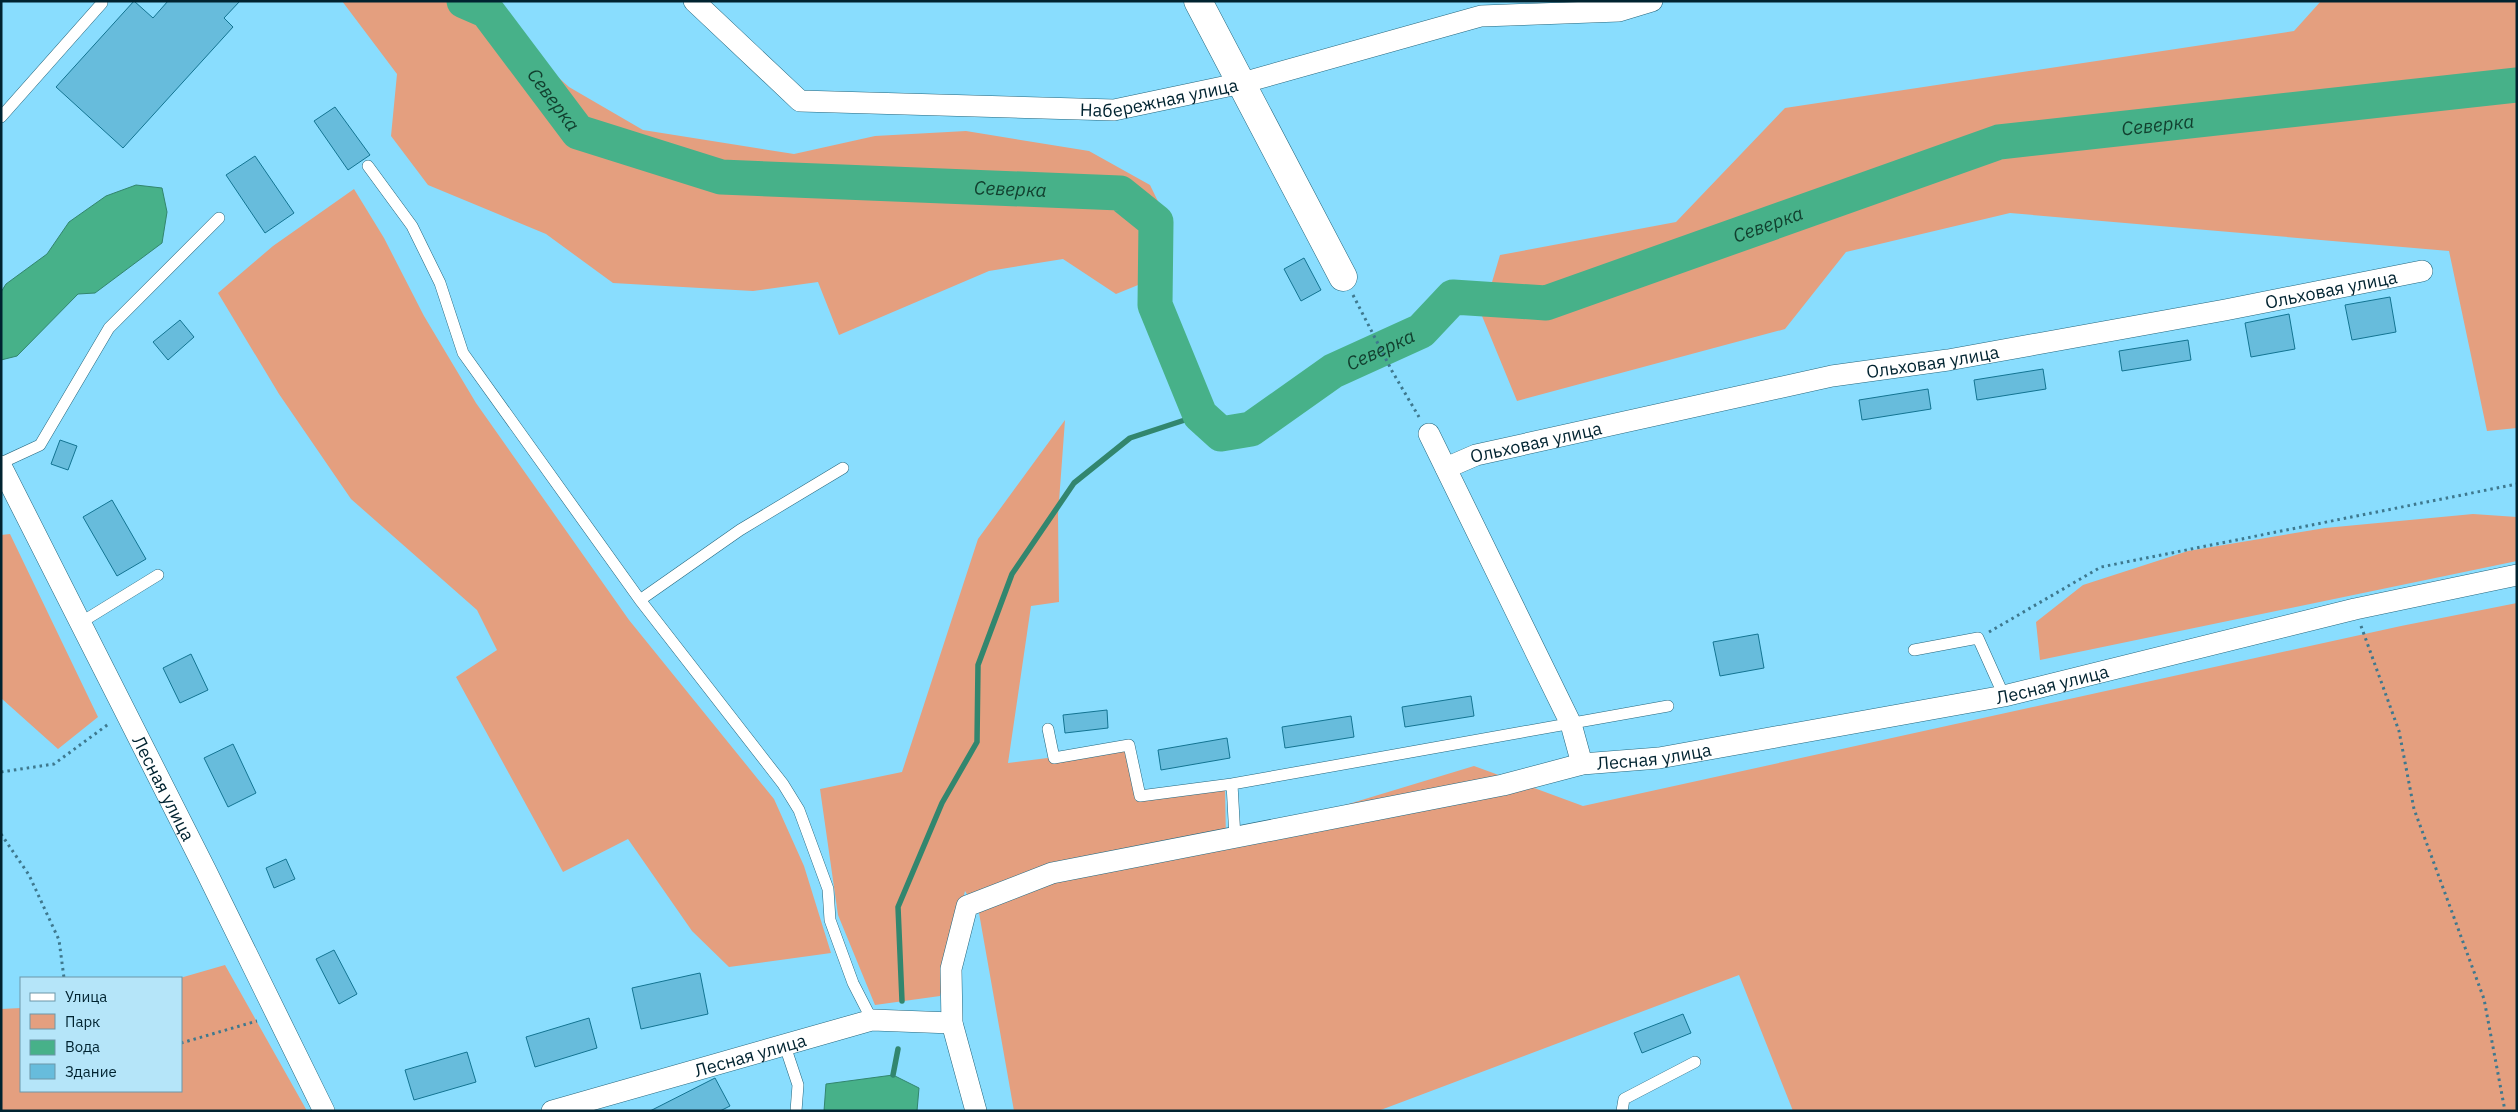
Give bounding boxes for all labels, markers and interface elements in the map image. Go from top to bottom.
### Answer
water label: Северка [522,63,585,136]
street label: Набережная улица [1080,73,1240,122]
water label: Северка [2120,109,2195,140]
water label: Северка [974,175,1047,202]
water label: Северка [1730,201,1806,248]
street label: Ольховая улица [2263,265,2399,313]
water label: Северка [1342,323,1418,375]
street label: Ольховая улица [1865,339,2001,383]
street label: Ольховая улица [1468,416,1604,467]
street label: Лесная улица [1994,659,2111,709]
street label: Лесная улица [128,731,200,845]
street label: Лесная улица [1596,737,1713,774]
legend [20,977,182,1092]
text: Улица [65,987,107,1006]
text: Парк [65,1012,100,1031]
street label: Лесная улица [692,1028,809,1081]
text: Вода [65,1037,100,1056]
text: Здание [65,1062,117,1081]

